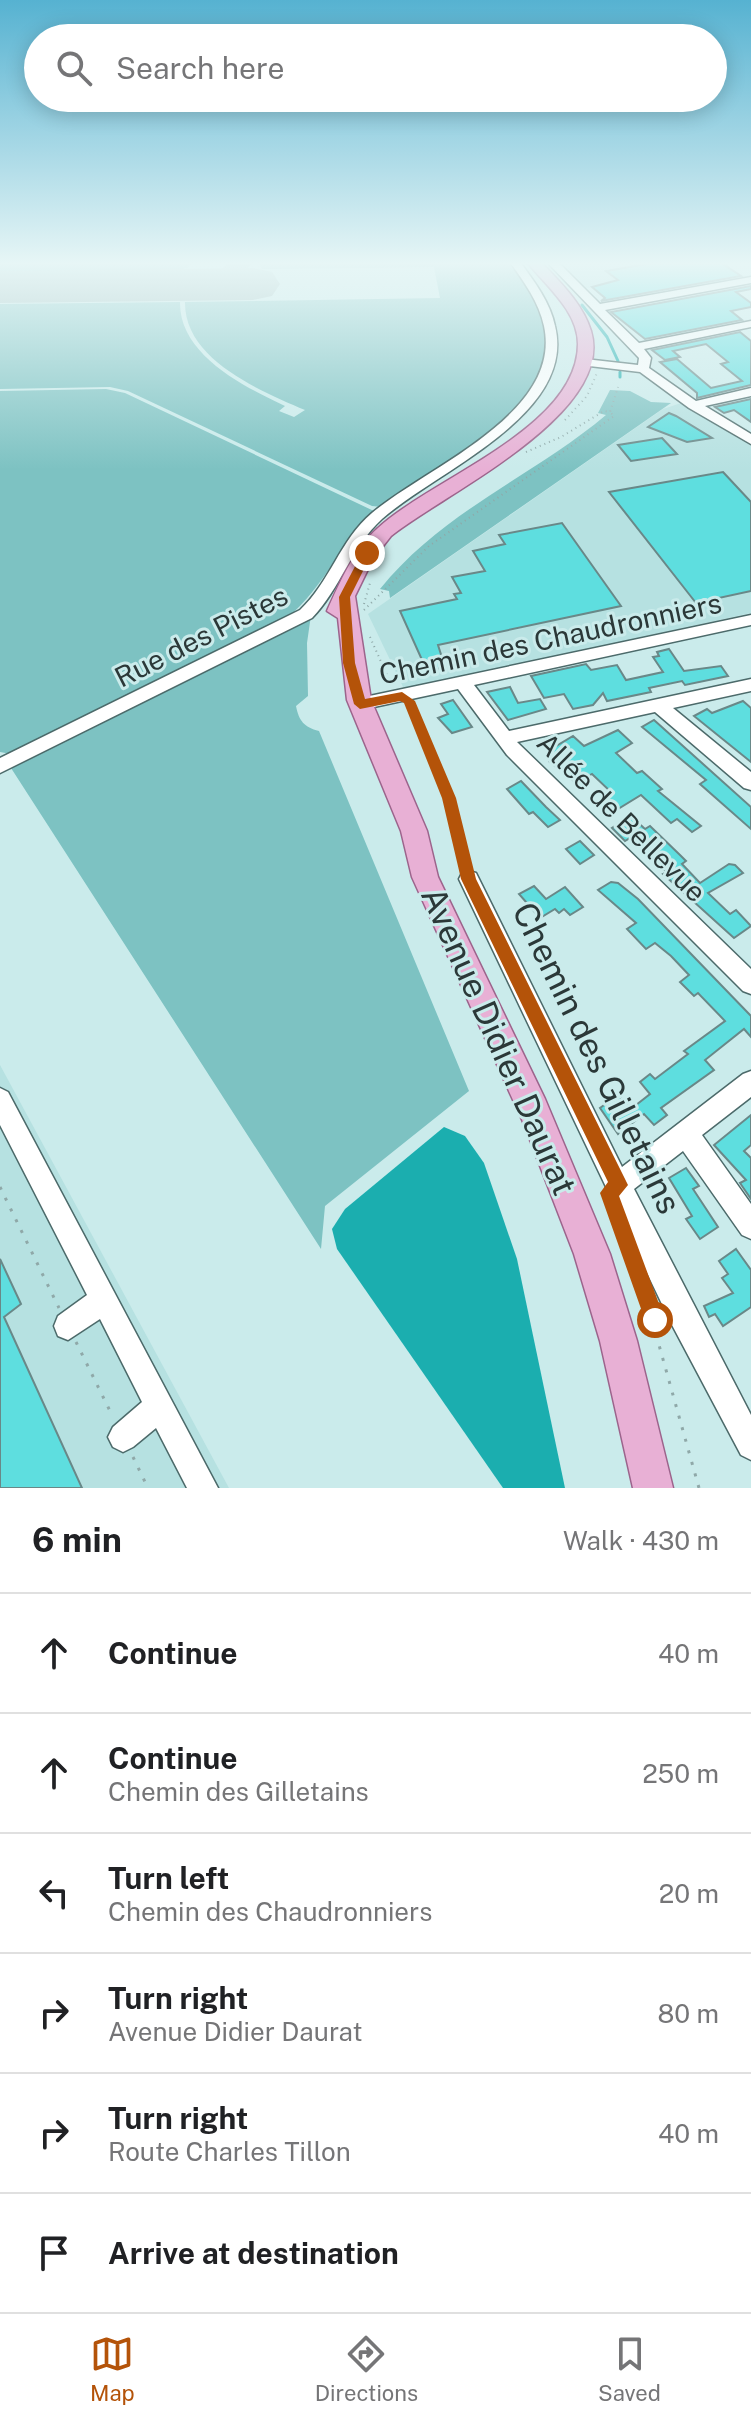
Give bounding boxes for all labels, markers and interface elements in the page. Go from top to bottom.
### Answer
search box [24,24,727,112]
icon: search [52,46,96,90]
text: Search here [116,50,284,86]
route end [349,535,385,571]
street label: Rue des Pistes [109,578,293,694]
street label: Chemin des Chaudronniers [376,586,724,690]
street label: Allée de Bellevue [531,726,713,908]
street label: Avenue Didier Daurat [413,881,585,1201]
street label: Chemin des Gilletains [504,896,690,1220]
route start [637,1302,673,1338]
text: 6 min [32,1520,122,1560]
text: Walk · 430 m [563,1525,719,1556]
icon: ahead [32,1631,76,1675]
text: Continue [108,1635,238,1671]
text: 40 m [658,1638,719,1669]
text: Continue [108,1740,238,1776]
icon: ahead [32,1751,76,1795]
text: 250 m [642,1758,719,1789]
text: Chemin des Gilletains [108,1776,369,1807]
text: Turn left [108,1860,229,1896]
icon: left [32,1871,76,1915]
text: 20 m [659,1878,719,1909]
text: Chemin des Chaudronniers [108,1896,432,1927]
text: Turn right [108,1980,248,2016]
icon: right [32,1991,76,2035]
text: 80 m [658,1998,719,2029]
text: Avenue Didier Daurat [108,2016,363,2047]
text: Turn right [108,2100,248,2136]
icon: right [32,2111,76,2155]
text: 40 m [658,2118,719,2149]
text: Route Charles Tillon [108,2136,351,2167]
icon: arrive [32,2231,76,2275]
text: Arrive at destination [108,2235,399,2271]
tab: Map [90,2332,135,2406]
tab: Directions [315,2332,418,2406]
tab: Saved [598,2332,661,2406]

